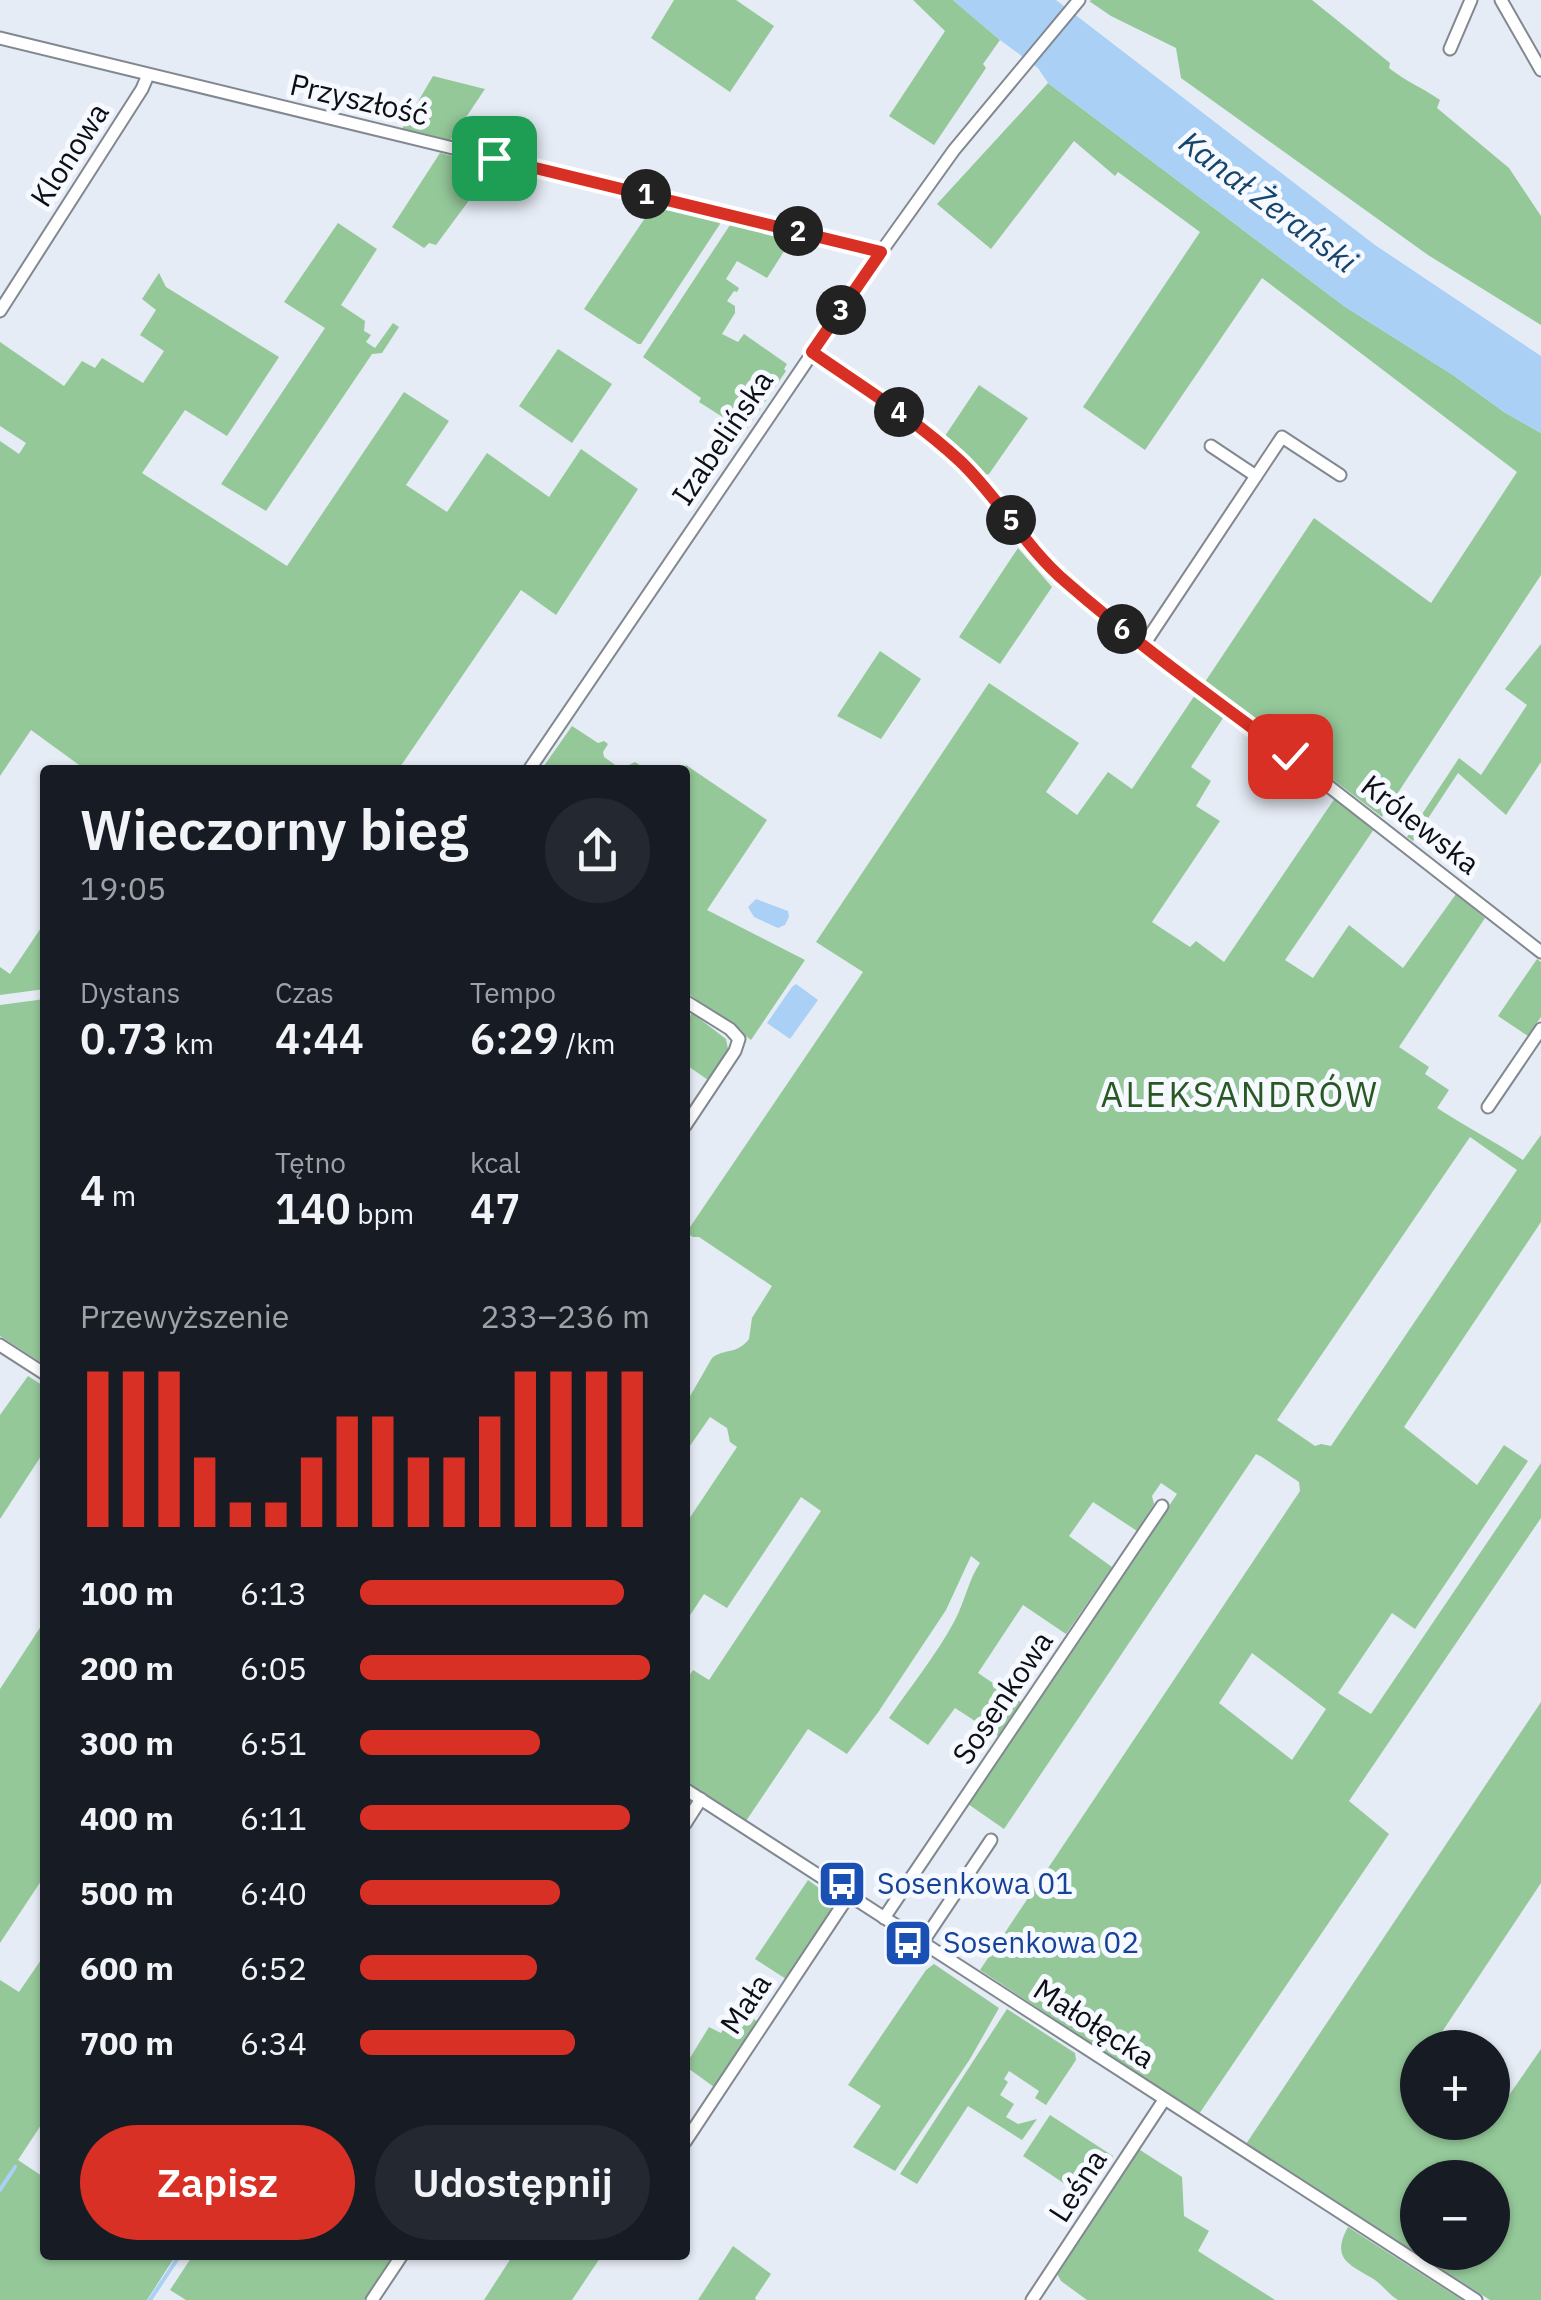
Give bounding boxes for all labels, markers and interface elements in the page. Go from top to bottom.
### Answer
street label: Przyszłość [286,64,432,133]
street label: Klonowa [21,95,117,214]
pin [452,116,537,201]
water label: Kanał Żerański [1171,121,1366,282]
icon: arrive [467,131,522,186]
pin: 1 [621,169,671,219]
text: 1 [638,175,654,212]
pin: 2 [773,206,823,256]
text: 2 [790,212,806,249]
pin: 3 [816,285,866,335]
text: 3 [833,291,849,328]
street label: Izabelińska [662,362,781,512]
pin: 4 [874,387,924,437]
text: 4 [891,393,907,430]
pin: 5 [986,495,1036,545]
text: 5 [1003,501,1019,538]
pin: 6 [1097,604,1147,654]
text: 6 [1114,610,1130,647]
pin [1248,714,1333,799]
icon: check [1263,729,1318,784]
street label: Królewska [1354,765,1488,882]
text: Wieczorny bieg [80,794,468,865]
button: share [545,798,650,903]
text: 19:05 [80,867,166,909]
text: Dystans [80,974,180,1011]
text: Czas [275,974,334,1011]
text: Tempo [470,974,556,1011]
text: 0.73 [80,1011,168,1066]
text: 4:44 [275,1011,364,1066]
text: 6:29 [470,1011,559,1066]
text: km [168,1025,214,1062]
text: /km [559,1025,616,1062]
district label: ALEKSANDRÓW [1101,1071,1379,1117]
text: Tętno [275,1144,346,1181]
text: kcal [470,1144,521,1181]
text: 4 [80,1163,105,1218]
text: m [105,1177,136,1214]
text: 140 [275,1181,351,1236]
text: 47 [470,1181,520,1236]
text: bpm [351,1195,414,1232]
text: Przewyższenie [80,1295,289,1337]
text: 233–236 m [480,1295,650,1337]
text: 100 m [80,1572,174,1614]
text: 6:13 [240,1572,307,1614]
street label: Sosenkowa [943,1623,1061,1772]
text: 200 m [80,1647,174,1689]
text: 6:05 [240,1647,307,1689]
text: 300 m [80,1722,174,1764]
text: 6:51 [240,1722,307,1764]
text: 400 m [80,1797,174,1839]
text: 6:11 [240,1797,307,1839]
bus stop icon: Sosenkowa 01 [816,1858,868,1910]
place label: Sosenkowa 01 [877,1863,1073,1902]
text: 500 m [80,1872,174,1914]
text: 6:40 [240,1872,307,1914]
bus stop icon: Sosenkowa 02 [882,1917,934,1969]
place label: Sosenkowa 02 [943,1922,1139,1961]
text: 600 m [80,1947,174,1989]
text: 6:52 [240,1947,307,1989]
street label: Mała [710,1965,779,2041]
street label: Małołęcka [1027,1969,1163,2076]
text: 700 m [80,2022,174,2064]
text: 6:34 [240,2022,307,2064]
map controls [1400,2030,1510,2270]
button: + [1400,2030,1510,2140]
button: Zapisz [80,2125,355,2240]
button: Udostępnij [375,2125,650,2240]
street label: Leśna [1039,2141,1115,2229]
button: − [1400,2160,1510,2270]

